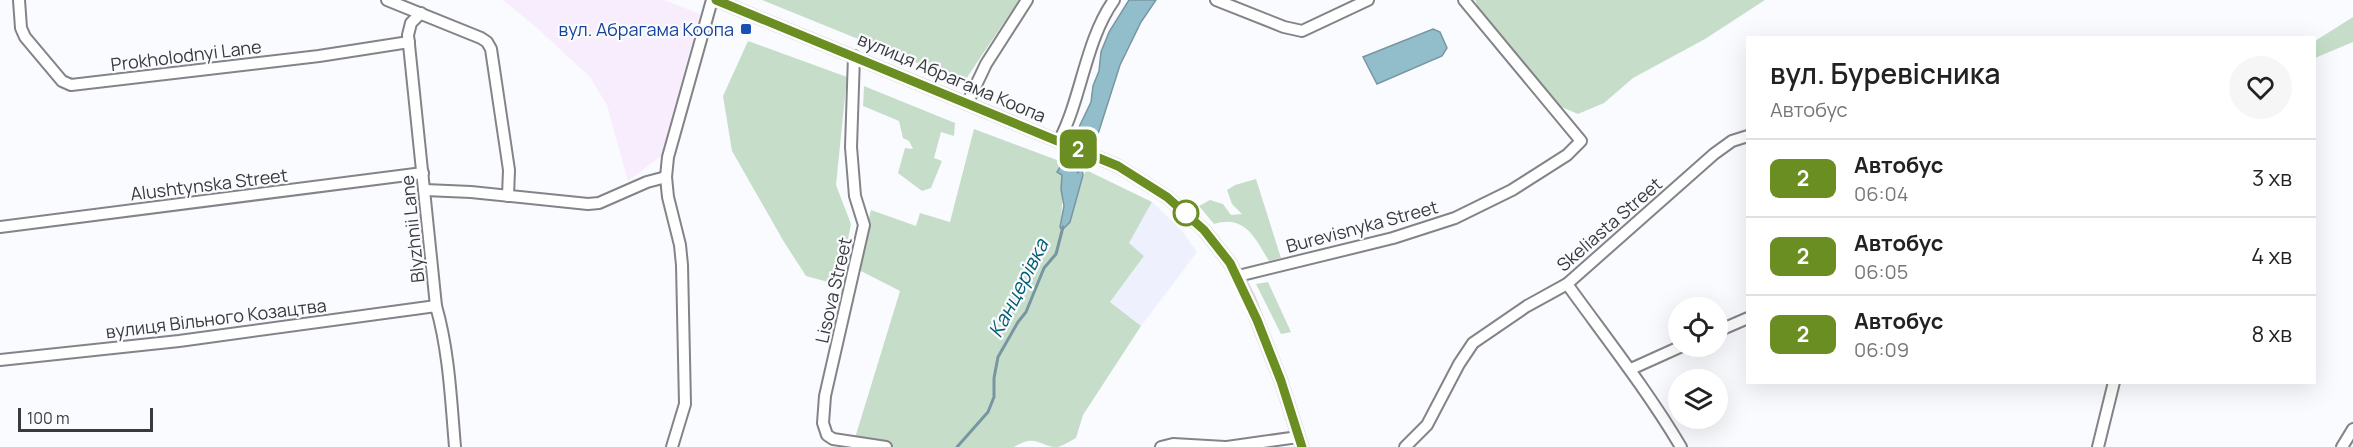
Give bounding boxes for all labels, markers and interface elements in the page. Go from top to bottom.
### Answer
place label: вул. Абрагама Коопа [559,17,734,41]
marker: вул. Абрагама Коопа [739,22,753,36]
street label: вулиця Абрагама Коопа [854,26,1050,128]
street label: Prokholodnyi Lane [109,34,263,76]
text: вул. Буревісника [1770,54,2000,92]
button: heart [2229,56,2292,119]
text: Автобус [1770,96,1848,123]
line badge: 2 [1058,130,1098,168]
text: 2 [1072,135,1084,163]
text: Автобус [1854,150,1943,180]
street label: Alushtynska Street [129,162,289,206]
text: 3 хв [2252,163,2292,193]
text: 2 [1797,164,1809,192]
street label: Skeliasta Street [1551,172,1667,276]
street label: Blyzhnii Lane [394,174,430,284]
text: 06:04 [1854,180,1909,207]
street label: Burevisnyka Street [1283,194,1441,258]
unlabelled marker [1173,200,1199,226]
text: Автобус [1854,228,1943,258]
water label: Канцерівка [982,233,1055,342]
street label: Lisova Street [809,235,857,345]
text: 4 хв [2251,241,2292,271]
text: 2 [1797,242,1809,270]
text: 06:05 [1854,258,1908,285]
street label: вулиця Вільного Козацтва [104,293,328,343]
map controls [1668,297,1728,429]
button: locate [1668,297,1728,357]
text: Автобус [1854,306,1943,336]
text: 8 хв [2251,319,2292,349]
text: 2 [1797,320,1809,348]
text: 06:09 [1854,336,1909,363]
button: layers [1668,369,1728,429]
scale bar [18,405,153,432]
text: 100 m [27,407,70,429]

